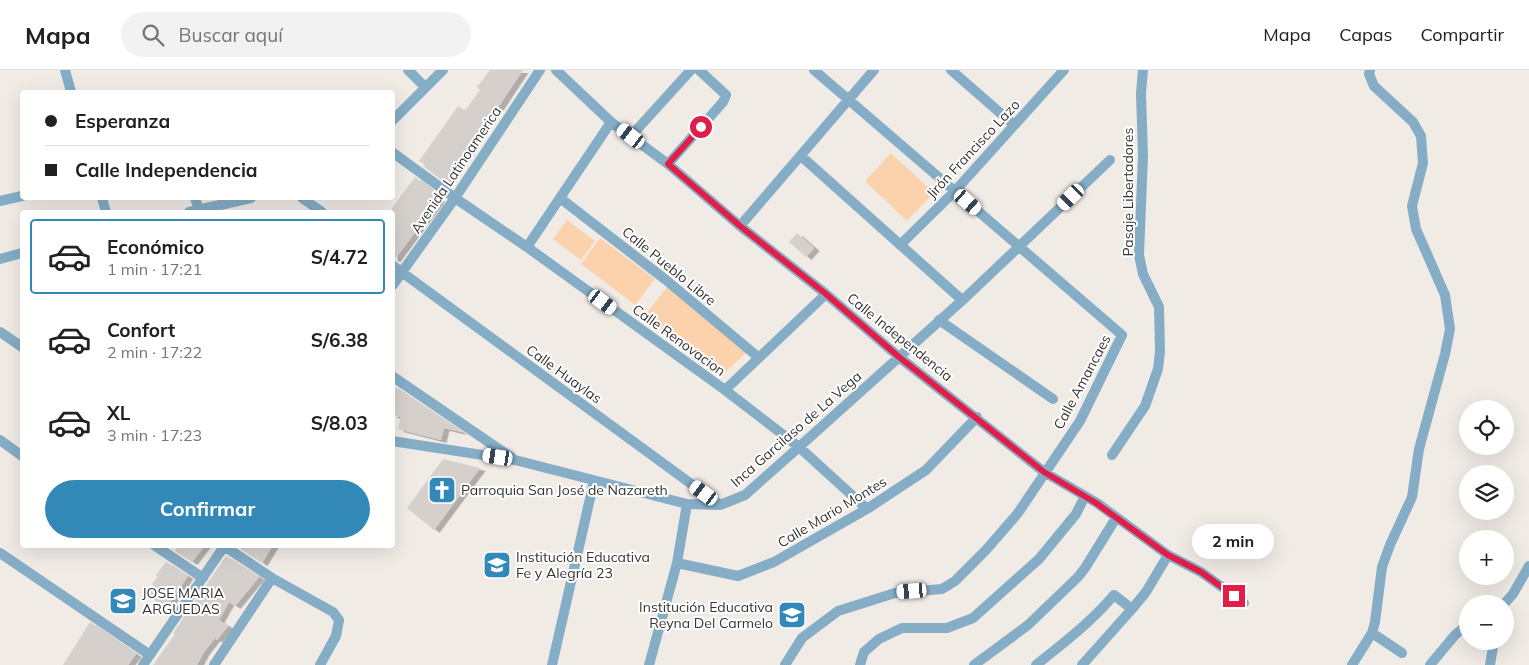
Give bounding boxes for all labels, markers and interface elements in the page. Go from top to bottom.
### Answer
search box [121,12,471,57]
text: Mapa [25,20,91,50]
icon: search [139,21,167,49]
text: Buscar aquí [179,23,283,47]
text: Mapa [1263,23,1311,46]
text: Capas [1339,23,1393,46]
text: Compartir [1421,23,1504,46]
street label: Jirón Francisco Lazo [922,96,1024,202]
street label: Avenida Latinoamerica [407,103,505,237]
text: Esperanza [75,109,170,133]
route start [690,116,712,138]
car [614,121,647,151]
street label: Pasaje Libertadores [1119,128,1137,256]
text: Calle Independencia [75,158,258,182]
car [1055,181,1087,213]
car [951,186,984,218]
street label: Calle Pueblo Libre [618,223,720,309]
icon: car [47,234,92,279]
text: Económico [107,235,204,259]
text: S/4.72 [311,245,368,269]
text: 1 min · 17:21 [107,259,202,279]
car [586,287,619,317]
street label: Calle Independencia [844,289,956,385]
street label: Calle Renovacion [629,300,729,380]
icon: car [47,317,92,362]
text: Confort [107,318,175,342]
text: S/6.38 [311,328,368,352]
street label: Calle Amancaes [1049,332,1115,432]
street label: Calle Huaylas [523,341,605,407]
text: 2 min · 17:22 [107,342,202,362]
street label: Inca Garcilaso de La Vega [727,367,865,491]
icon: car [47,400,92,445]
map controls [1459,400,1514,650]
button: locate [1459,400,1514,455]
text: XL [107,401,130,425]
text: S/8.03 [311,411,368,435]
text: 3 min · 17:23 [107,425,202,445]
car [482,447,513,467]
button: layers [1459,465,1514,520]
street label: Calle Mario Montes [774,472,890,552]
church icon: Parroquia San José de Nazareth [427,475,457,505]
car [687,478,720,508]
button: Confirmar [45,480,370,538]
place label: Parroquia San José de Nazareth [461,481,668,499]
callout: 2 min [1193,524,1275,558]
button: + [1459,530,1514,585]
text: 2 min [1212,531,1254,551]
place label: Institución Educativa Fe y Alegría 23 [516,548,650,582]
school or university icon: Institución Educativa Fe y Alegría 23 [482,550,512,580]
car [896,582,927,600]
place label: JOSE MARIA ARGUEDAS [142,584,225,618]
route end [1223,585,1245,607]
school or university icon: JOSE MARIA ARGUEDAS [108,586,138,616]
button: − [1459,595,1514,650]
place label: Institución Educativa Reyna Del Carmelo [639,598,773,632]
school or university icon: Institución Educativa Reyna Del Carmelo [777,600,807,630]

